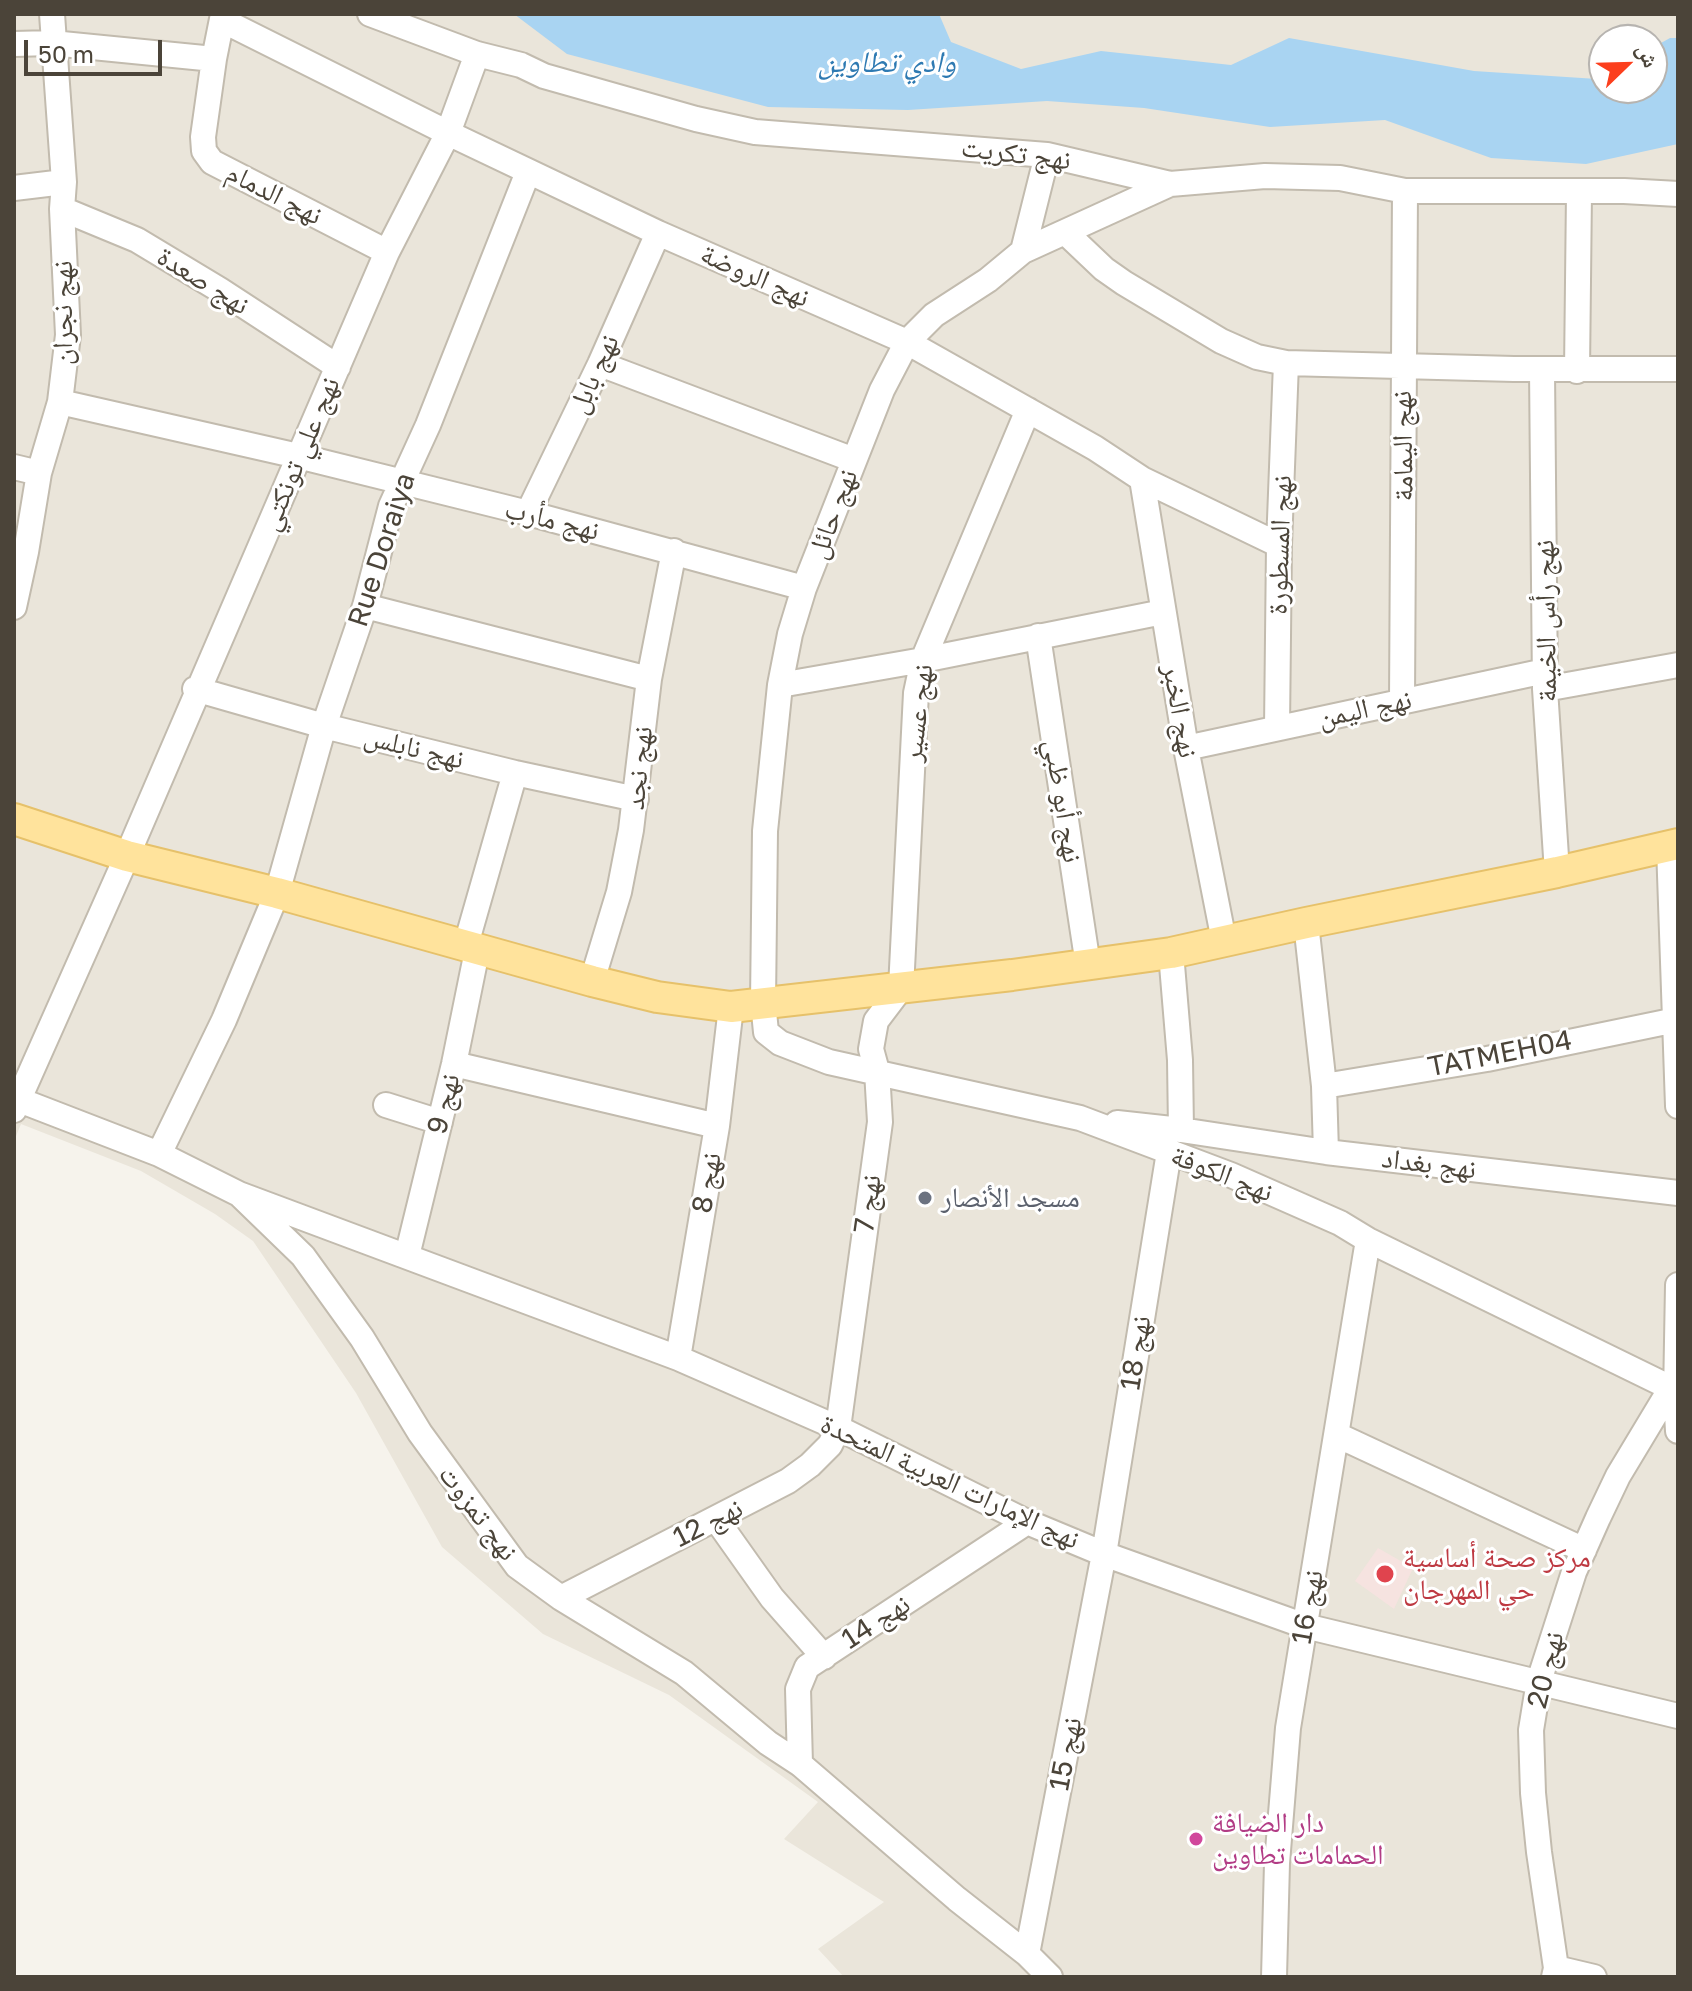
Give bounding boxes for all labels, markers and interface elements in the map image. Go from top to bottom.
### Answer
scale bar [28,24,166,74]
north arrow [1588,24,1668,104]
text: 50 m [38,39,94,68]
text: ش [1632,39,1666,71]
water label: وادي تطاوين [818,44,956,80]
street label: نهج تكريت [959,131,1073,177]
street label: نهج الدمام [220,156,328,232]
street label: نهج الروضة [695,237,815,315]
street label: نهج صعدة [151,240,255,322]
street label: نهج نجران [46,261,80,365]
street label: نهج بابل [561,329,627,419]
street label: نهج علي تونكتي [253,372,347,536]
street label: نهج اليمامة [1385,390,1421,502]
street label: نهج حائل [801,464,865,564]
street label: Rue Doraiya [341,469,423,631]
street label: نهج المسطورة [1261,475,1299,615]
street label: نهج مأرب [501,492,603,548]
street label: نهج رأس الخيمة [1528,540,1564,702]
street label: نهج الخبر [1155,661,1205,761]
street label: نهج عسير [895,662,941,764]
street label: نهج اليمن [1315,683,1415,735]
street label: نهج نابلس [361,719,467,777]
street label: نهج نجد [618,725,660,811]
street label: نهج أبو ظبي [1037,737,1089,865]
street label: TATMEH04 [1425,1024,1575,1084]
street label: نهج 9 [420,1070,468,1138]
street label: نهج الكوفة [1166,1138,1278,1210]
street label: نهج بغداد [1380,1142,1478,1186]
street label: نهج 8 [685,1150,729,1216]
street label: نهج 7 [847,1173,889,1235]
place label: مسجد الأنصار [941,1181,1080,1215]
marker: مسجد الأنصار [916,1189,934,1207]
street label: نهج 18 [1114,1313,1158,1393]
street label: نهج الإمارات العربية المتحدة [815,1407,1085,1557]
street label: نهج تمزوت [431,1458,525,1568]
street label: نهج 12 [667,1491,749,1555]
place label: مركز صحة أساسية حي المهرجان [1403,1541,1591,1607]
marker: مركز صحة أساسية حي المهرجان [1374,1563,1396,1585]
street label: نهج 16 [1285,1567,1331,1647]
street label: نهج 14 [836,1588,916,1656]
street label: نهج 20 [1520,1628,1572,1712]
street label: نهج 15 [1042,1715,1090,1793]
place label: دار الضيافة الحمامات تطاوين [1212,1806,1384,1872]
marker: دار الضيافة الحمامات تطاوين [1187,1830,1205,1848]

